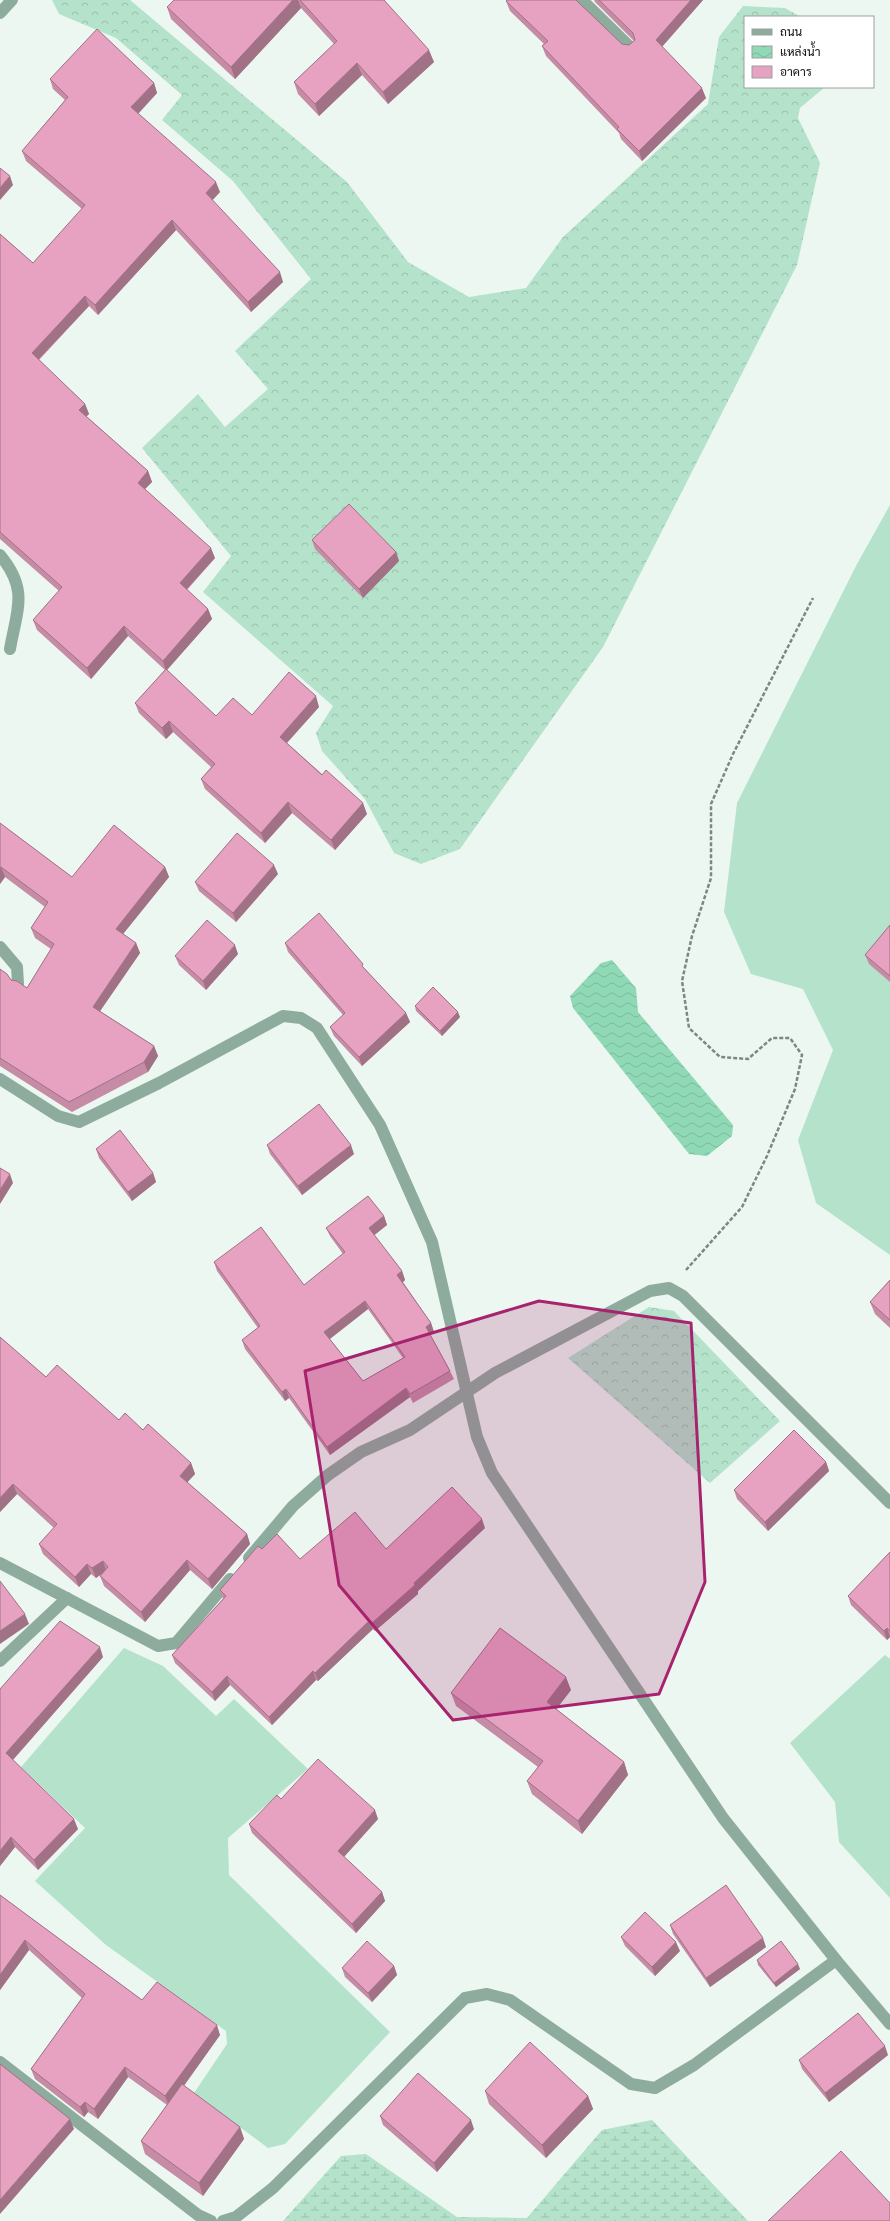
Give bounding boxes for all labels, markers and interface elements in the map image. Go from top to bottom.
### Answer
legend [744,16,874,88]
text: ถนน [780,25,803,39]
text: แหล่งน้ำ [780,41,820,59]
text: อาคาร [780,65,812,79]

